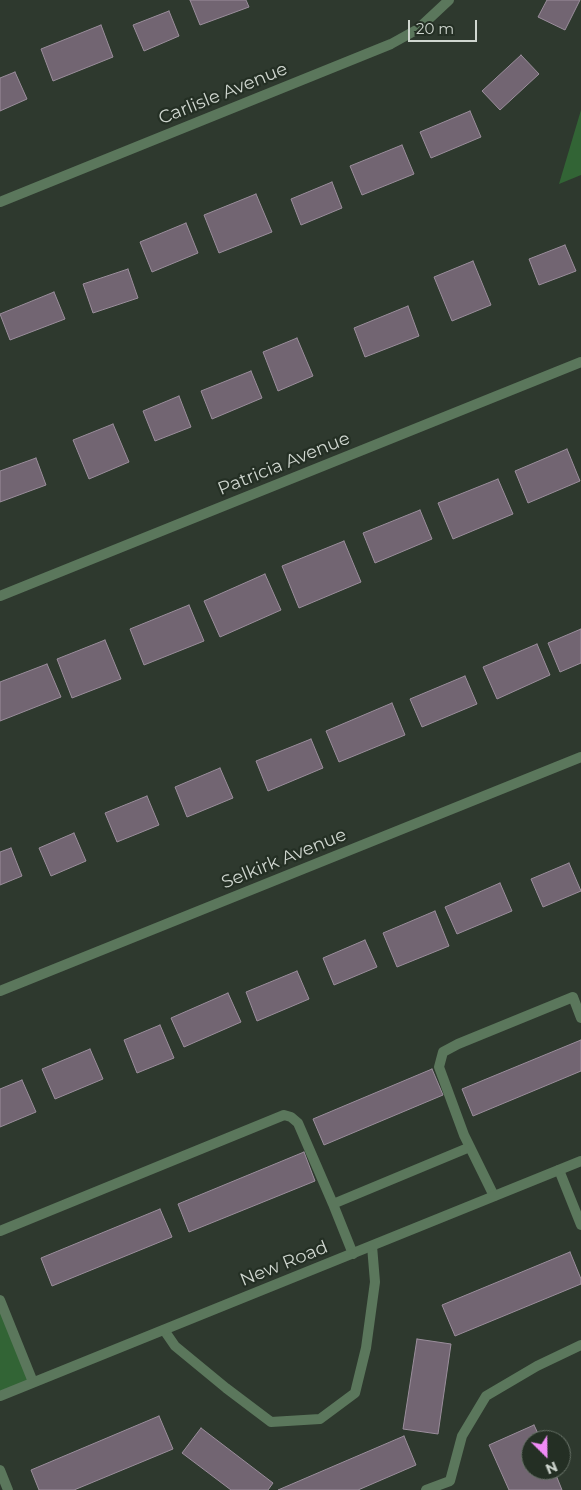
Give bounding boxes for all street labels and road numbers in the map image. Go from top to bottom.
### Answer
street label: Carlisle Avenue [155,58,291,130]
street label: Patricia Avenue [215,428,353,500]
street label: Selkirk Avenue [218,824,350,894]
street label: New Road [237,1237,331,1291]

